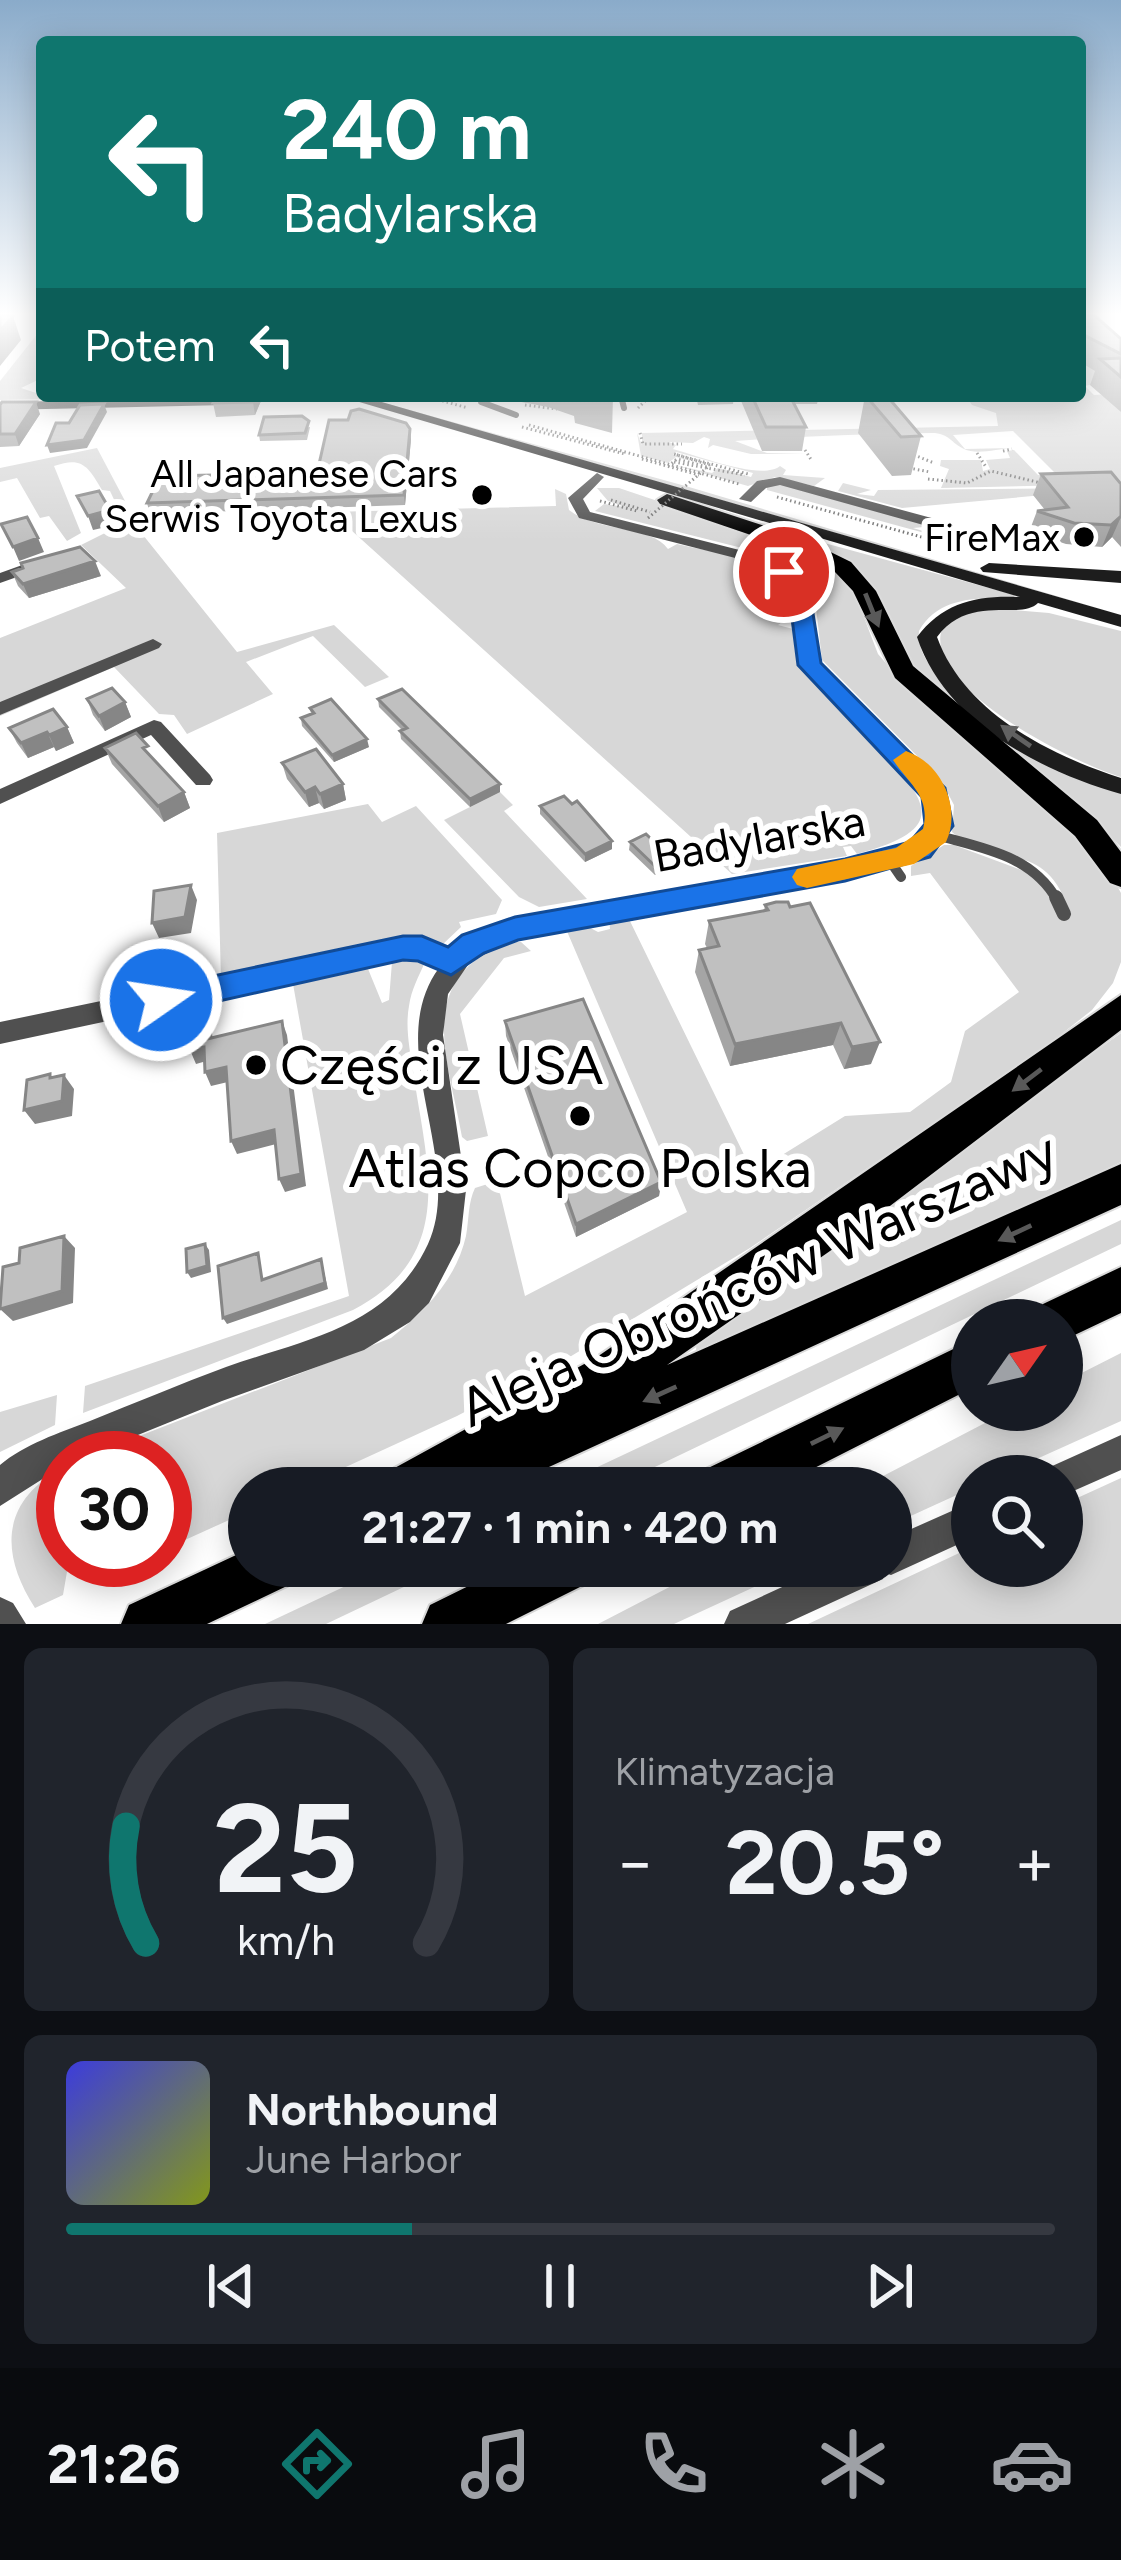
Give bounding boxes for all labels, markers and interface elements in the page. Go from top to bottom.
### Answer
text: 240 m [282,79,531,180]
icon: left [84,84,240,240]
text: Badylarska [282,181,539,246]
icon: left [239,312,305,378]
text: Potem [84,318,215,372]
place label: All Japanese Cars Serwis Toyota Lexus [104,450,458,542]
marker: All Japanese Cars Serwis Toyota Lexus [469,482,495,508]
place label: FireMax [924,514,1060,561]
pin [733,521,835,623]
marker: FireMax [1071,524,1097,550]
icon: arrive [751,539,817,605]
one-way arrow [863,593,882,629]
one-way arrow [1000,725,1032,748]
street label: Badylarska [649,793,869,883]
position arrow [98,937,224,1063]
place label: Części z USA [280,1033,604,1098]
marker: Części z USA [243,1052,269,1078]
one-way arrow [1011,1067,1043,1091]
marker: Atlas Copco Polska [567,1103,593,1129]
street label: Aleja Obrońców Warszawy [449,1118,1067,1441]
place label: Atlas Copco Polska [348,1136,812,1201]
one-way arrow [997,1223,1032,1243]
north arrow [951,1299,1083,1431]
map controls [951,1299,1083,1587]
one-way arrow [642,1385,677,1405]
one-way arrow [809,1426,844,1446]
speed limit sign: 30 [36,1431,192,1587]
button: search [951,1455,1083,1587]
text: 21:27 · 1 min · 420 m [362,1500,778,1554]
text: Klimatyzacja [615,1748,835,1795]
text: 25 [214,1773,359,1923]
text: 20.5° [725,1808,944,1917]
text: − [615,1822,656,1902]
text: + [1014,1822,1055,1902]
text: km/h [237,1913,335,1965]
text: Northbound [246,2082,499,2136]
text: June Harbor [246,2136,462,2183]
icon: previous [198,2253,264,2319]
icon: pause [527,2253,593,2319]
icon: next [857,2253,923,2319]
icon: directions [275,2422,359,2506]
icon: music [454,2422,538,2506]
icon: phone [632,2422,716,2506]
icon: climate [811,2422,895,2506]
icon: car [990,2422,1074,2506]
text: 21:26 [47,2432,180,2497]

